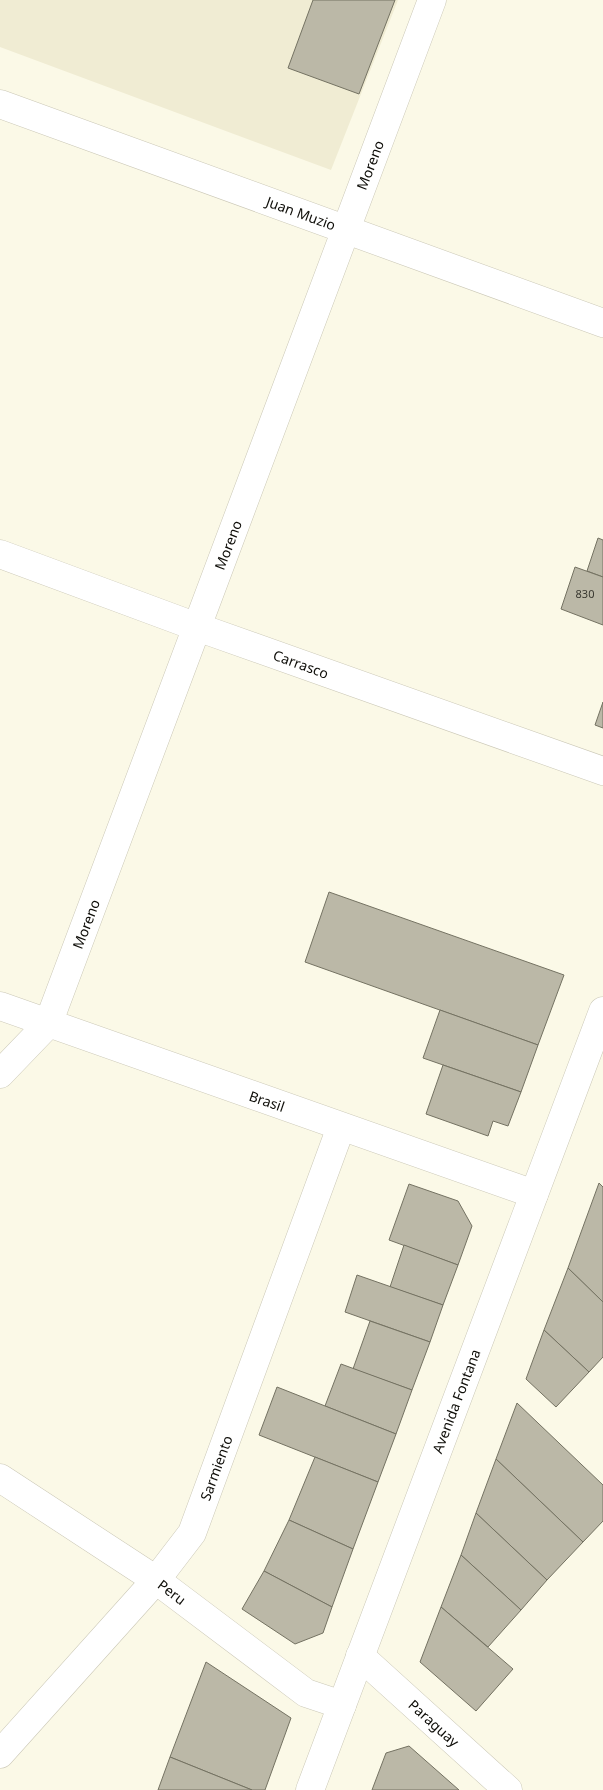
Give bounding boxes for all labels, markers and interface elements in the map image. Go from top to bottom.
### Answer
street label: Moreno [352,137,388,193]
street label: Juan Muzio [262,191,338,234]
street label: Moreno [210,517,246,573]
house number: 830 [576,586,594,601]
street label: Carrasco [271,645,331,683]
street label: Moreno [68,896,104,952]
street label: Brasil [247,1086,287,1116]
street label: Avenida Fontana [427,1346,485,1456]
street label: Sarmiento [195,1433,237,1503]
street label: Peru [154,1575,190,1609]
street label: Paraguay [405,1695,464,1751]

